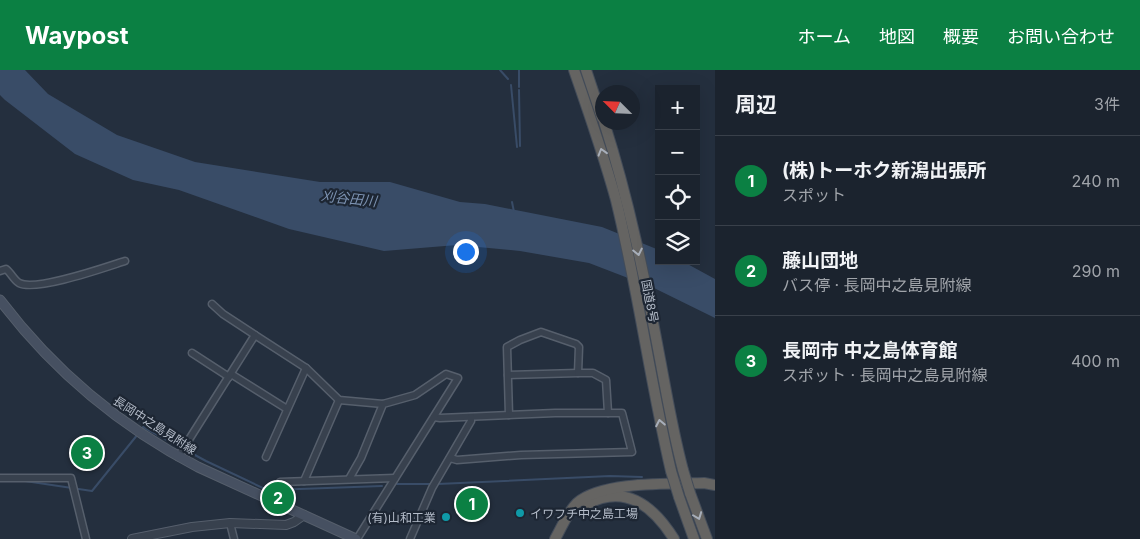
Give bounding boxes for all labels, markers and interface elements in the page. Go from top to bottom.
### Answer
text: Waypost [25,21,129,50]
text: ホーム [798,26,851,47]
text: 地図 [879,26,915,47]
text: 概要 [943,26,979,47]
text: お問い合わせ [1007,26,1115,47]
north arrow [595,85,640,130]
map controls [655,85,700,265]
button: + [655,85,700,130]
text: 周辺 [735,92,777,117]
text: 3件 [1094,94,1120,114]
button: − [655,130,700,175]
one-way arrow [597,148,607,157]
text: (株)トーホク新潟出張所 [782,159,986,182]
text: 1 [748,171,754,191]
text: 240 m [1072,171,1120,191]
button: locate [655,175,700,220]
text: スポット [782,185,846,205]
water label: 刈谷田川 [320,187,380,210]
button: layers [655,220,700,265]
your location [453,239,479,265]
one-way arrow [633,248,643,257]
text: 藤山団地 [782,249,858,272]
text: 2 [746,261,756,281]
text: 290 m [1072,261,1120,281]
text: バス停 · 長岡中之島見附線 [782,275,972,295]
street label: 国道8号 [638,278,662,324]
text: 長岡市 中之島体育館 [782,339,958,362]
text: 3 [746,351,756,371]
text: 400 m [1071,351,1120,371]
text: スポット · 長岡中之島見附線 [782,365,988,385]
street label: 長岡中之島見附線 [111,393,199,457]
one-way arrow [656,419,666,428]
pin: 3 [71,434,103,472]
pin: 2 [262,479,294,517]
pin: 1 [456,485,488,523]
place label: イワフチ中之島工場 [530,506,638,521]
marker: イワフチ中之島工場 [514,507,526,519]
place label: (有)山和工業 [367,510,436,525]
marker: (有)山和工業 [440,511,452,523]
one-way arrow [692,511,702,520]

